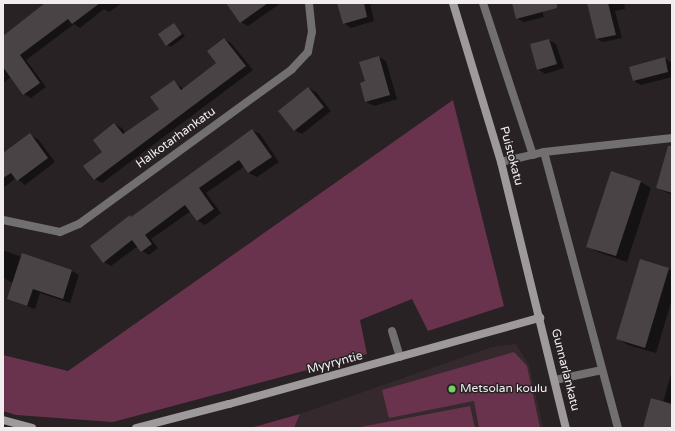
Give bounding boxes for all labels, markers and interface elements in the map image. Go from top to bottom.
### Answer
street label: Halkotarhankatu [133,104,219,172]
street label: Puistokatu [496,125,526,187]
street label: Gunnarlankatu [548,327,582,413]
street label: Myyryntie [306,349,364,377]
place label: Metsolan koulu [460,382,547,396]
marker: Metsolan koulu [447,384,457,394]

